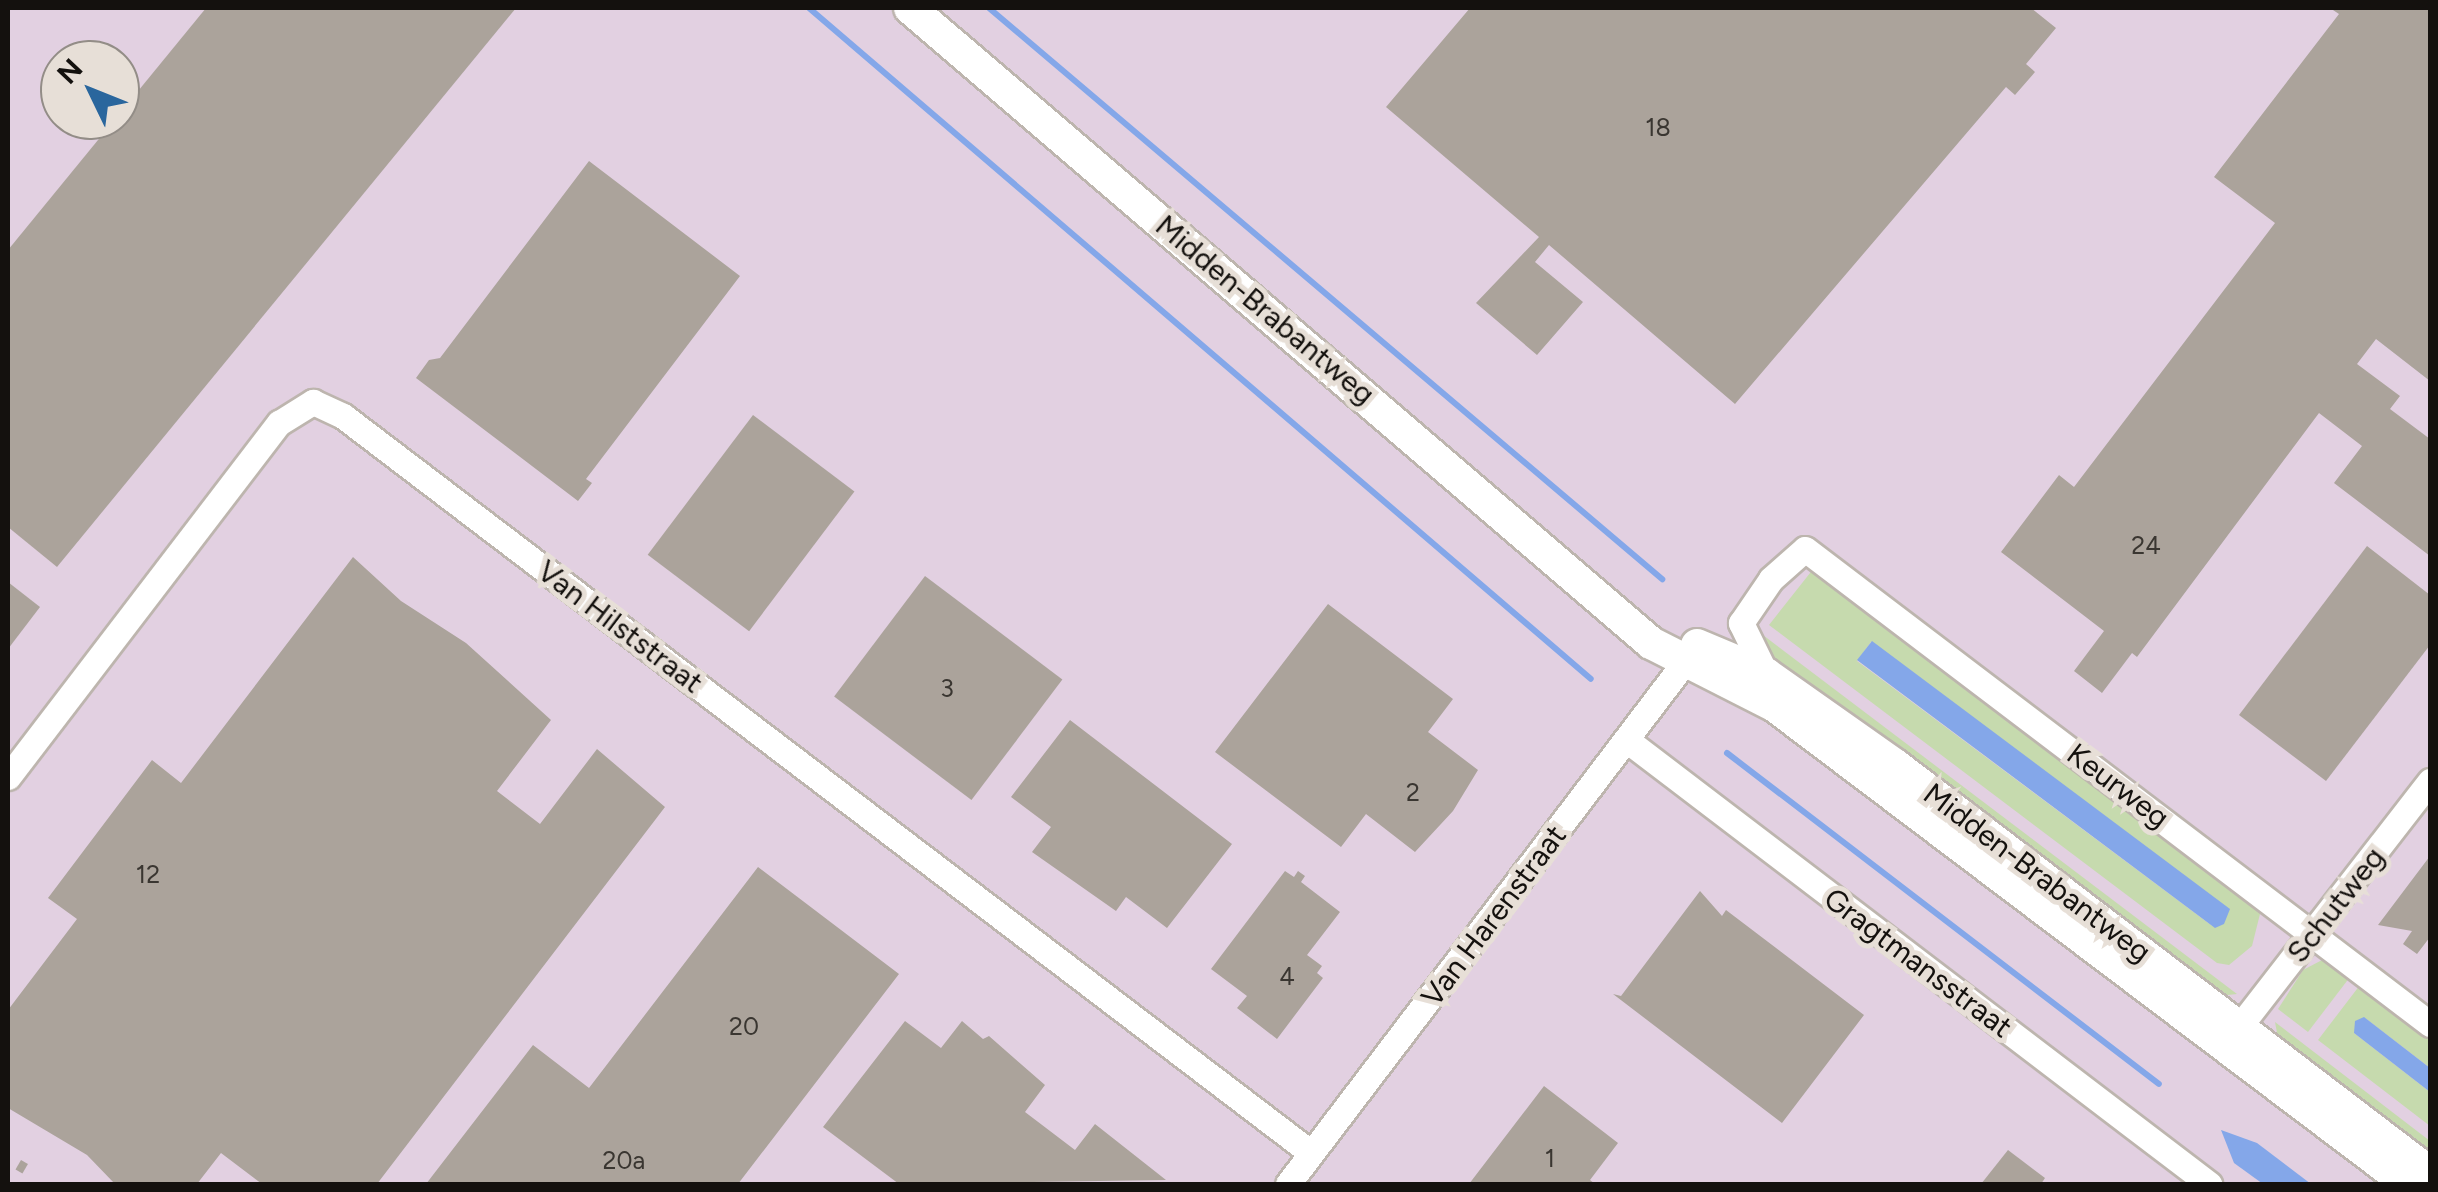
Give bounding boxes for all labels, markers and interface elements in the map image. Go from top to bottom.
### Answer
north arrow [40,40,140,140]
text: N [50,51,89,90]
house number: 18 [1645,112,1671,142]
street label: Midden-Brabantweg [1148,208,1382,412]
house number: 24 [2131,530,2161,560]
street label: Van Hilststraat [530,553,710,701]
house number: 3 [940,673,954,703]
street label: Keurweg [2060,736,2176,836]
street label: Midden-Brabantweg [1916,776,2158,970]
house number: 2 [1406,777,1420,807]
street label: Van Harenstraat [1414,818,1574,1014]
street label: Schutweg [2280,840,2392,970]
house number: 12 [136,859,160,889]
street label: Gragtmansstraat [1817,881,2019,1045]
house number: 4 [1279,961,1295,991]
house number: 20 [729,1011,759,1041]
house number: 1 [1545,1143,1555,1173]
house number: 20a [603,1145,645,1175]

